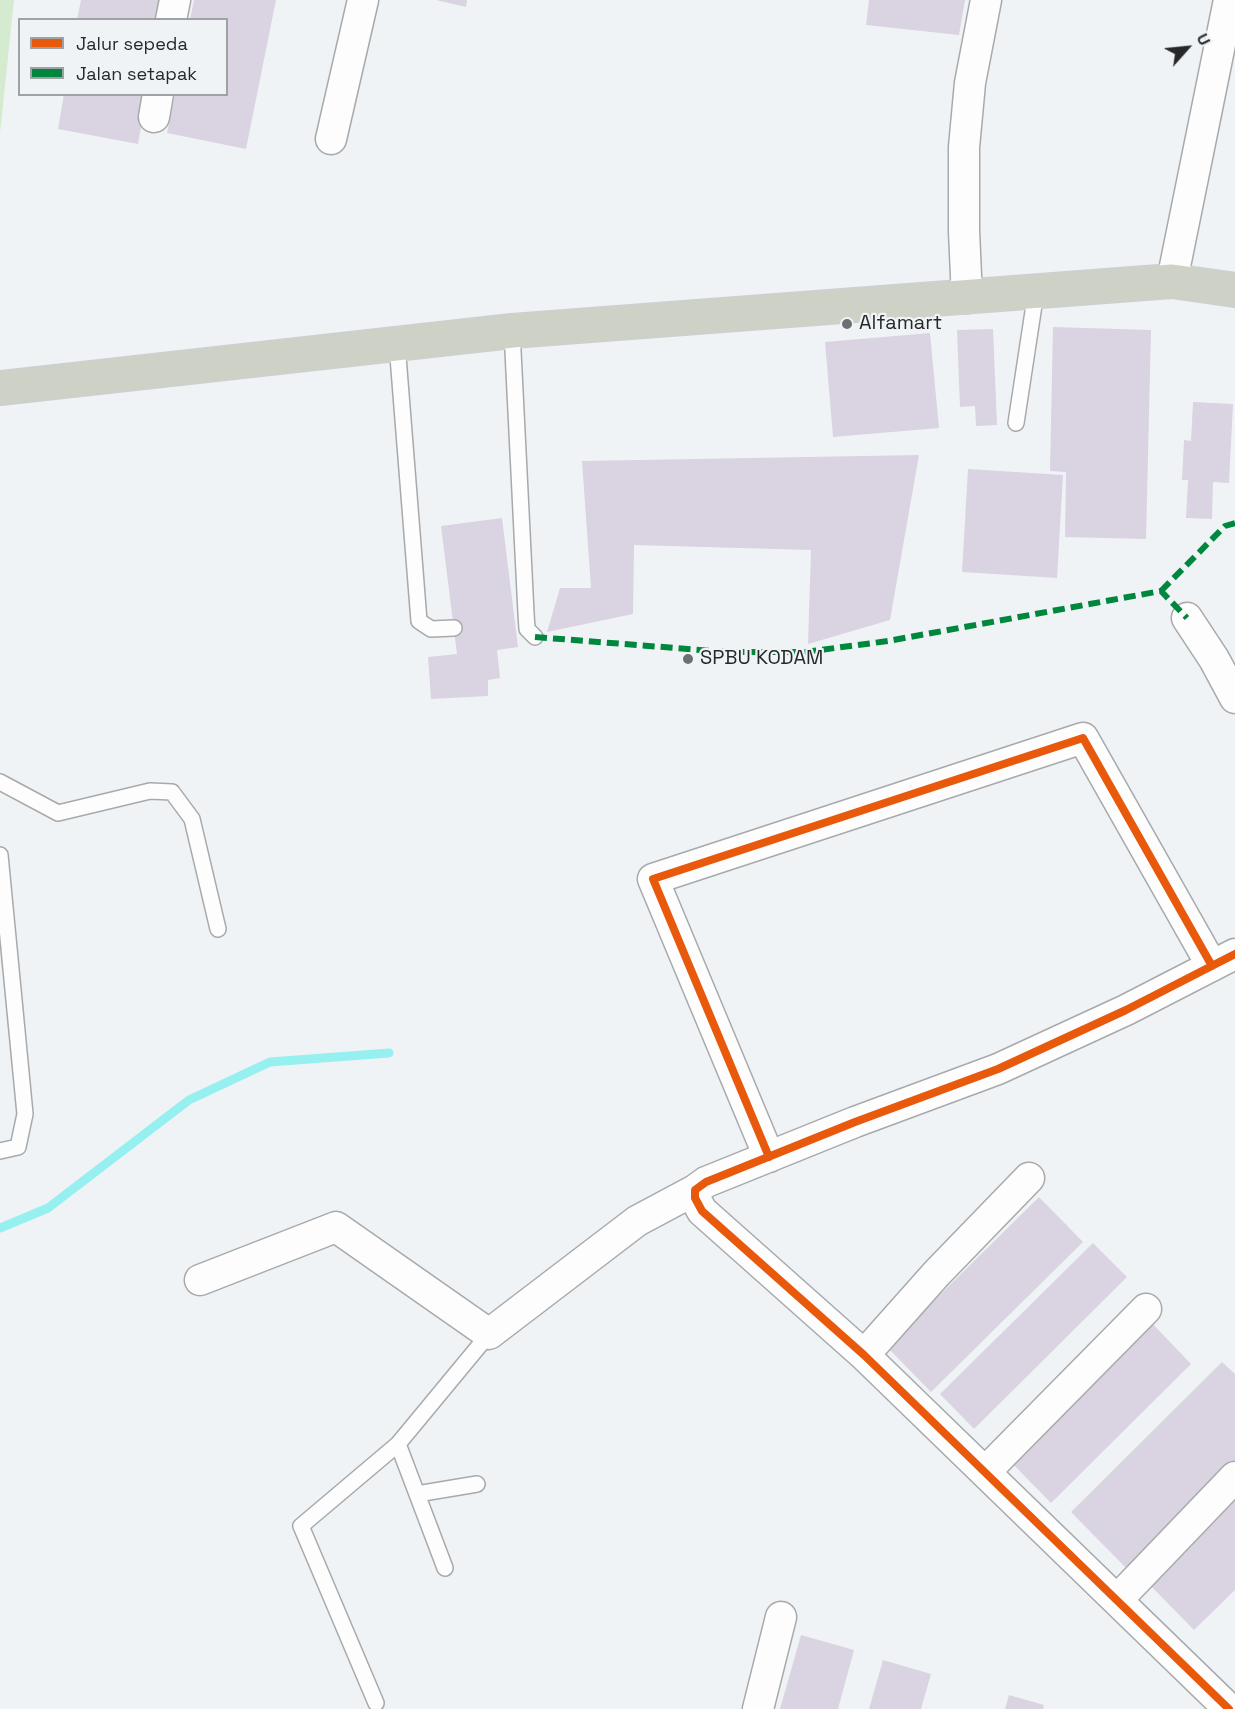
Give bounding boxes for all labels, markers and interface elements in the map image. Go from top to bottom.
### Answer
legend [18,18,228,96]
north arrow [1157,18,1217,78]
text: U [1192,30,1215,49]
text: Jalur sepeda [76,32,188,55]
text: Jalan setapak [76,62,197,85]
place label: Alfamart [859,312,942,336]
marker: Alfamart [840,317,854,331]
place label: SPBU KODAM [700,647,823,671]
marker: SPBU KODAM [681,652,695,666]

